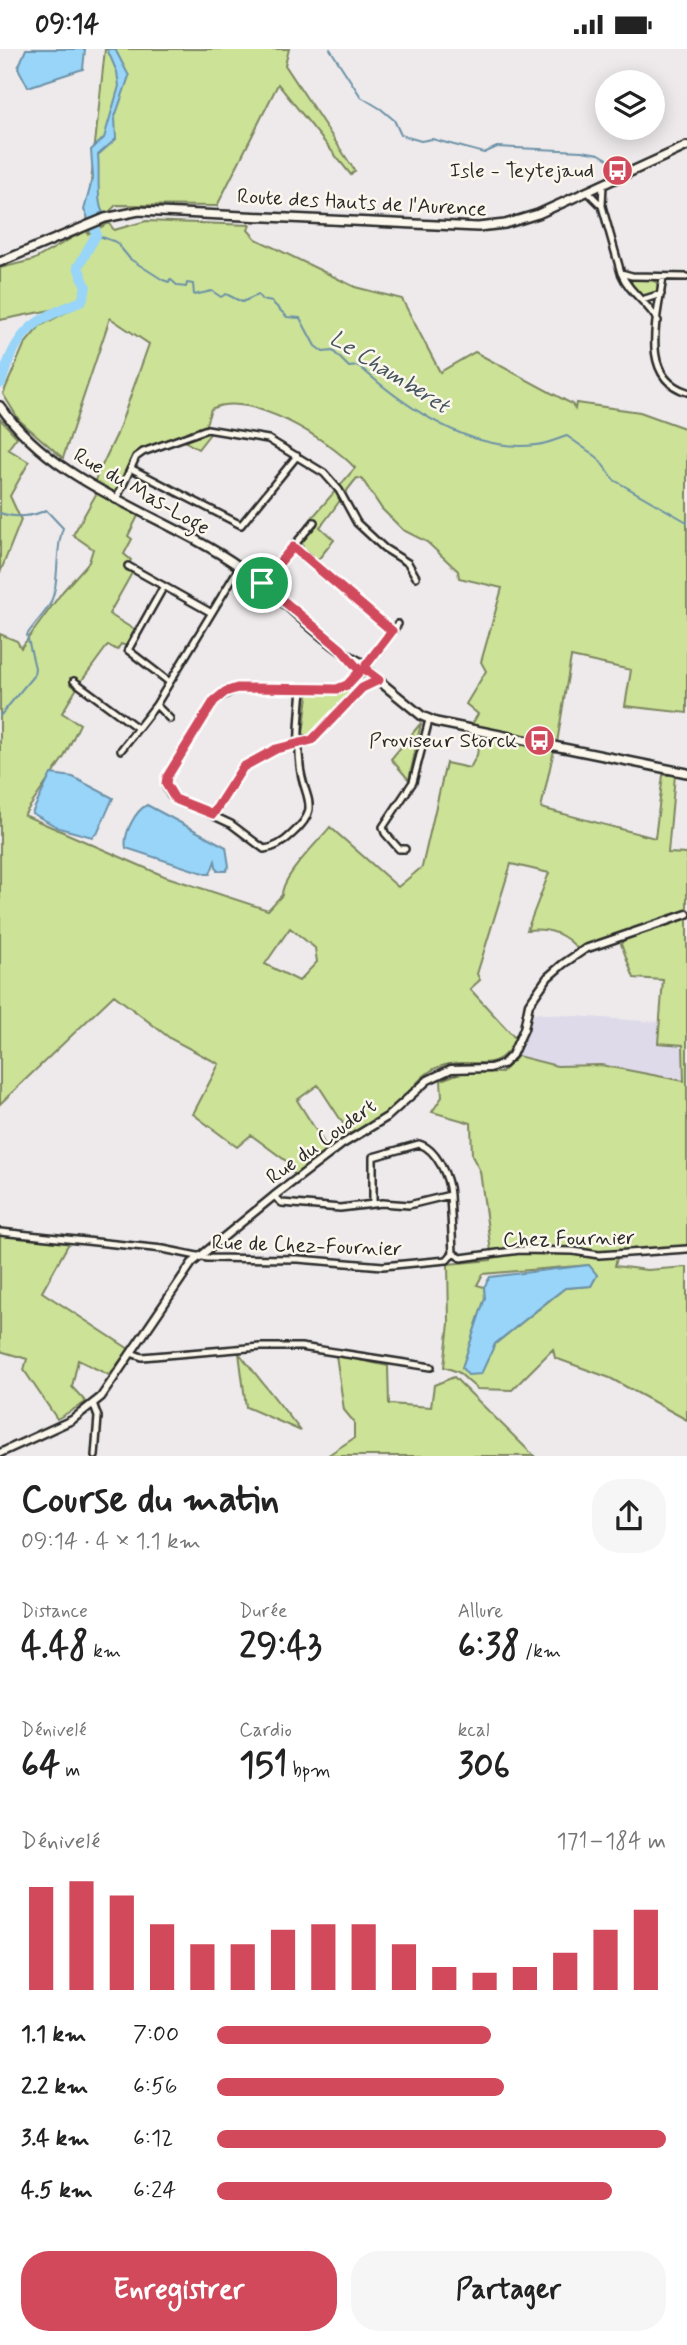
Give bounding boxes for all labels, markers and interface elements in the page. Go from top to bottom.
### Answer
text: 09:14 [35,8,99,42]
map controls [595,70,665,140]
button: layers [595,70,665,140]
bus stop icon: Isle - Teytejaud [600,153,634,187]
place label: Isle - Teytejaud [450,157,594,185]
street label: Route des Hauts de l'Aurence [236,182,487,224]
water label: Le Chamberet [323,324,456,423]
street label: Rue du Mas-Loge [67,442,215,544]
pin [232,553,292,613]
icon: arrive [243,564,281,602]
bus stop icon: Proviseur Storck [523,723,557,757]
place label: Proviseur Storck [369,727,517,755]
street label: Rue du Coudert [261,1092,382,1191]
street label: Chez Fournier [503,1224,635,1254]
street label: Rue de Chez-Fournier [211,1229,403,1263]
text: Course du matin [21,1476,279,1525]
button: share [592,1479,666,1553]
text: 09:14 · 4 × 1.1 km [21,1527,201,1557]
text: Distance [21,1599,88,1624]
text: Durée [239,1599,287,1624]
text: Allure [458,1599,503,1624]
text: 4.48 [21,1624,88,1670]
text: 29:43 [239,1624,322,1670]
text: 6:38 [458,1624,520,1670]
text: km [88,1639,121,1664]
text: /km [520,1639,561,1664]
text: Dénivelé [21,1718,87,1743]
text: Cardio [239,1718,292,1743]
text: kcal [458,1718,490,1743]
text: 64 [21,1743,60,1789]
text: 151 [239,1743,287,1789]
text: 306 [458,1743,510,1789]
text: m [60,1758,80,1783]
text: bpm [287,1758,331,1783]
text: Dénivelé [21,1827,100,1857]
text: 171–184 m [557,1827,666,1857]
text: 1.1 km [21,2020,86,2050]
text: 7:00 [133,2020,179,2050]
text: 2.2 km [21,2072,88,2102]
text: 6:56 [133,2072,177,2102]
text: 3.4 km [21,2124,89,2154]
text: 6:12 [133,2124,173,2154]
text: 4.5 km [21,2176,93,2206]
text: 6:24 [133,2176,176,2206]
button: Enregistrer [21,2251,337,2331]
button: Partager [351,2251,666,2331]

